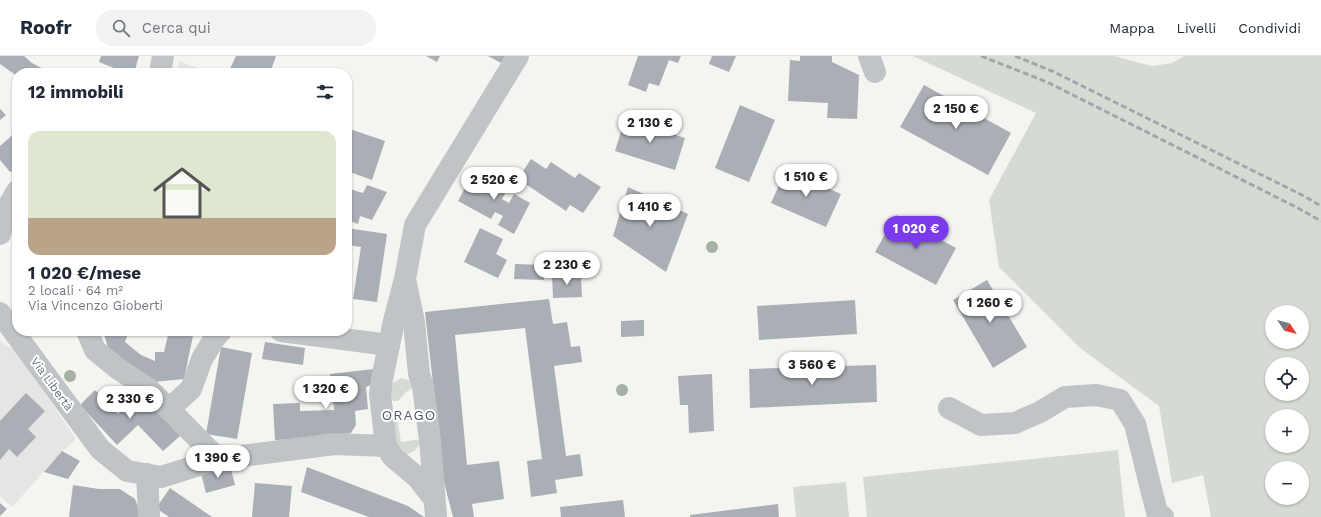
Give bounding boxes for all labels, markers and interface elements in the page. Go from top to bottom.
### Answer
search box [96,10,376,46]
text: Roofr [20,16,72,39]
icon: search [110,17,132,39]
text: Cerca qui [142,19,211,37]
text: Mappa [1109,20,1155,36]
text: Livelli [1177,20,1216,36]
text: Condividi [1238,20,1301,36]
icon: filters [314,81,336,103]
text: 12 immobili [28,82,124,102]
pin: 2 150 € [919,96,993,130]
text: 2 150 € [933,101,979,116]
pin: 2 130 € [613,110,687,144]
text: 2 130 € [627,115,673,130]
icon: home [146,157,218,229]
pin: 1 510 € [769,164,843,198]
pin: 2 520 € [457,167,531,201]
text: 1 510 € [784,169,828,184]
text: 2 520 € [470,172,518,187]
pin: 1 410 € [613,194,687,228]
text: 1 410 € [628,199,672,214]
pin: 1 020 € [879,216,953,250]
text: 1 020 € [893,221,939,236]
pin: 2 230 € [530,252,604,286]
text: 2 230 € [543,257,591,272]
text: 1 020 €/mese [28,263,141,283]
text: 2 locali · 64 m² [28,283,123,298]
pin: 1 260 € [953,290,1027,324]
text: 1 260 € [967,295,1013,310]
text: Via Vincenzo Gioberti [28,298,163,313]
north arrow [1265,305,1309,349]
map controls [1265,305,1309,505]
pin: 3 560 € [775,352,849,386]
street label: Via Libertà [28,355,76,414]
text: 3 560 € [788,357,836,372]
button: locate [1265,357,1309,401]
pin: 1 320 € [289,376,363,410]
text: 1 320 € [303,381,349,396]
pin: 2 330 € [93,386,167,420]
text: 2 330 € [106,391,154,406]
district label: ORAGO [382,407,436,423]
button: + [1265,409,1309,453]
pin: 1 390 € [181,445,255,479]
text: 1 390 € [195,450,241,465]
button: − [1265,461,1309,505]

